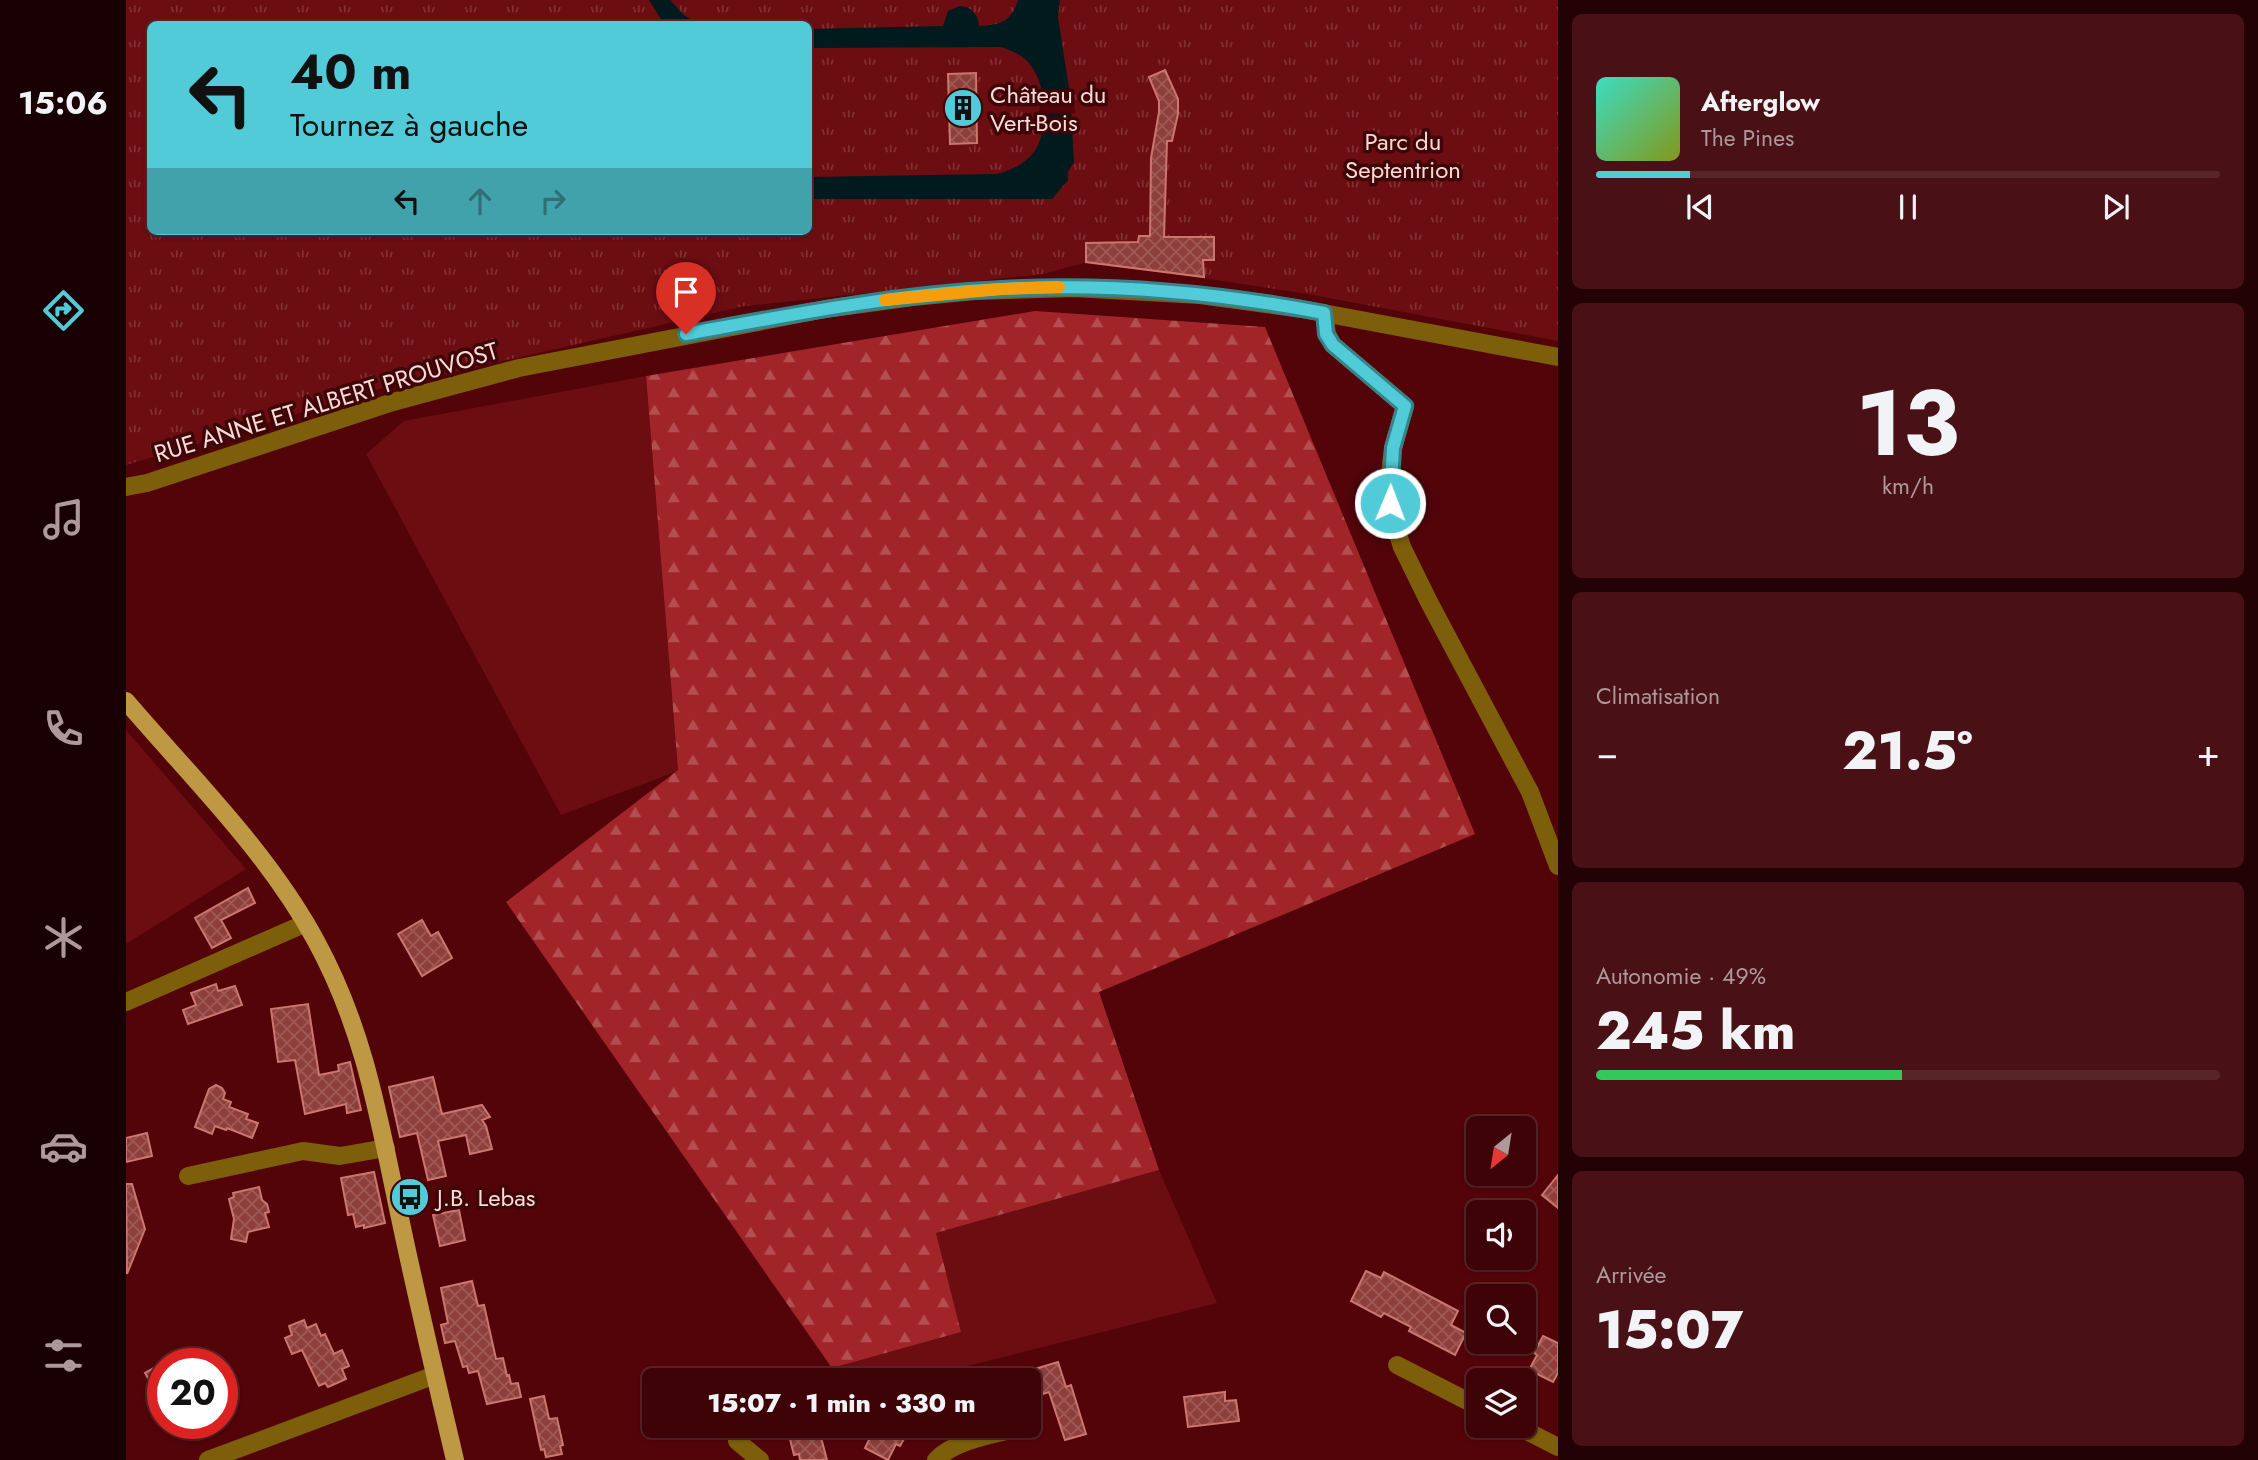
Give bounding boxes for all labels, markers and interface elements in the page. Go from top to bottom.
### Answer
text: 40 m [290,37,412,107]
icon: left [175,49,266,140]
place label: Château du Vert-Bois [990,77,1106,140]
text: 15:06 [18,80,108,126]
text: Afterglow [1701,83,1820,121]
building icon: Château du Vert-Bois [942,87,984,129]
text: Tournez à gauche [290,102,528,148]
text: The Pines [1701,121,1794,155]
park label: Parc du Septentrion [1345,124,1461,187]
icon: left [388,182,426,220]
icon: ahead [461,182,499,220]
icon: right [534,182,572,220]
icon: previous [1681,188,1719,226]
icon: pause [1889,188,1927,226]
icon: next [2097,188,2135,226]
pin [656,262,716,334]
icon: arrive [667,273,705,311]
icon: directions [39,286,88,335]
street label: RUE ANNE ET ALBERT PROUVOST [150,333,502,471]
text: 13 [1857,358,1959,489]
position arrow [1353,466,1427,540]
text: km/h [1882,469,1934,503]
icon: music [39,495,88,544]
text: Climatisation [1596,679,1720,713]
icon: phone [39,704,88,753]
text: 21.5° [1842,713,1973,789]
text: − [1596,725,1618,780]
text: + [2197,725,2220,780]
icon: climate [39,913,88,962]
text: Autonomie · 49% [1596,959,1766,993]
text: 245 km [1596,993,1795,1069]
north arrow [1466,1116,1536,1186]
map controls [1466,1116,1536,1438]
icon: car [39,1122,88,1171]
bus stop icon: J.B. Lebas [389,1176,431,1218]
place label: J.B. Lebas [434,1180,535,1215]
button: sound [1466,1200,1536,1270]
text: Arrivée [1596,1258,1666,1292]
button: search [1466,1284,1536,1354]
text: 15:07 [1596,1292,1743,1368]
icon: filters [39,1331,88,1380]
speed limit sign: 20 [147,1348,238,1439]
button: layers [1466,1368,1536,1438]
text: 15:07 · 1 min · 330 m [707,1384,976,1422]

